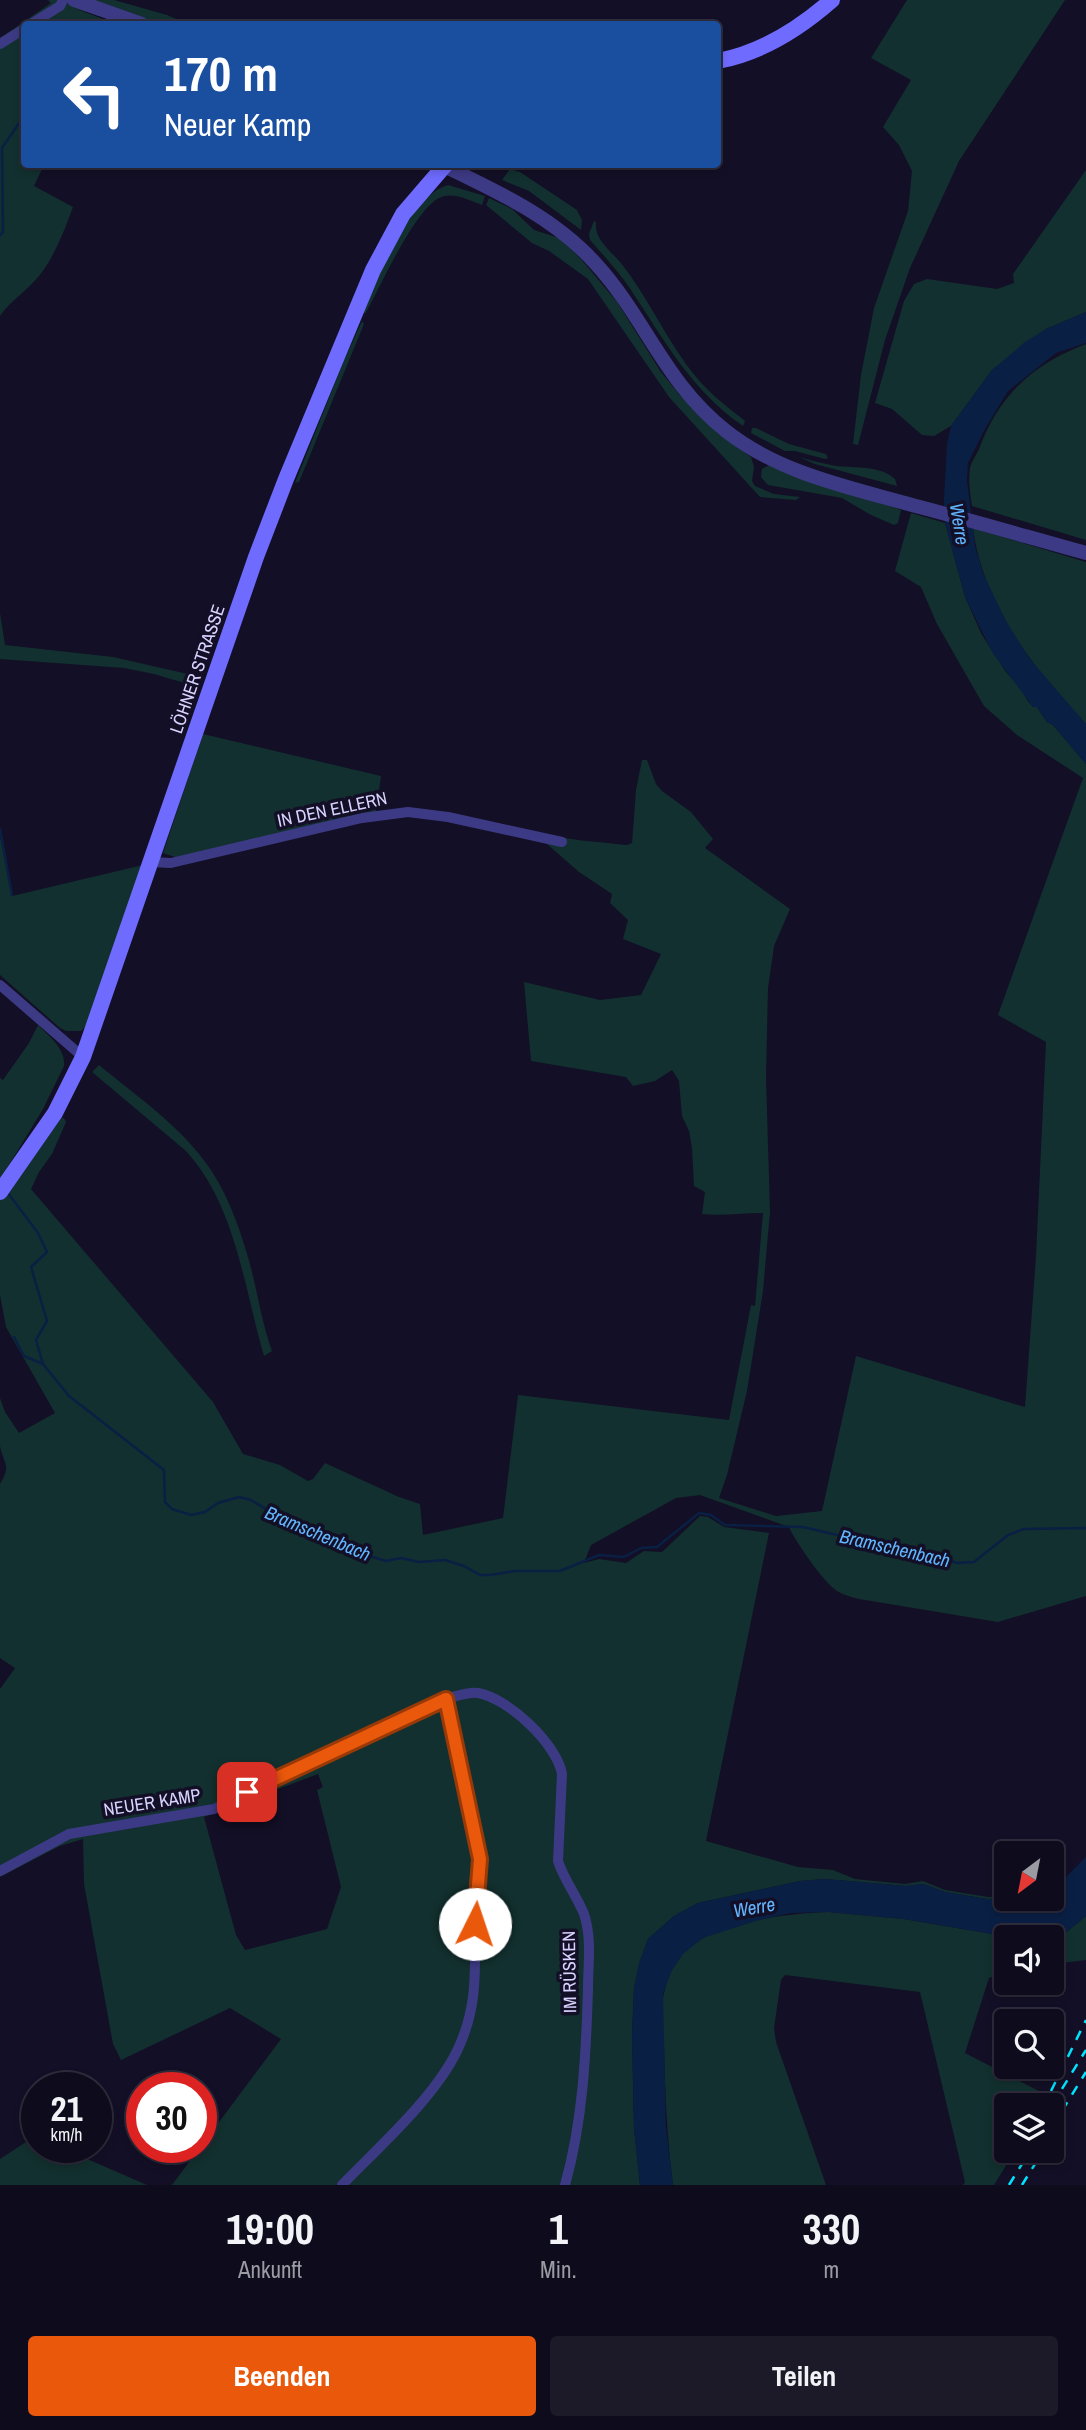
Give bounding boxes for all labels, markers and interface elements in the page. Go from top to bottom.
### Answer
text: 170 m [164,40,278,106]
icon: left [49,49,140,140]
text: Neuer Kamp [164,103,311,146]
water label: Werre [944,501,976,547]
street label: LÖHNER STRASSE [163,601,231,737]
street label: IN DEN ELLERN [275,785,389,833]
water label: Bramschenbach [261,1499,375,1567]
water label: Bramschenbach [837,1523,953,1573]
pin [217,1762,277,1822]
icon: arrive [228,1773,266,1811]
street label: NEUER KAMP [102,1782,202,1822]
north arrow [994,1841,1064,1911]
map controls [994,1841,1064,2163]
position arrow [438,1887,512,1961]
water label: Werre [731,1891,777,1923]
button: sound [994,1925,1064,1995]
street label: IM RÜSKEN [556,1931,582,2013]
button: search [994,2009,1064,2079]
speed limit sign: 30 [126,2072,217,2163]
text: 21 [51,2085,82,2132]
button: layers [994,2093,1064,2163]
text: km/h [51,2122,83,2147]
text: 19:00 [226,2201,314,2257]
text: 1 [549,2201,568,2257]
text: 330 [803,2201,860,2257]
text: Ankunft [238,2254,302,2285]
text: Min. [540,2254,577,2285]
text: m [823,2254,839,2285]
button: Beenden [28,2336,536,2416]
button: Teilen [550,2336,1058,2416]

